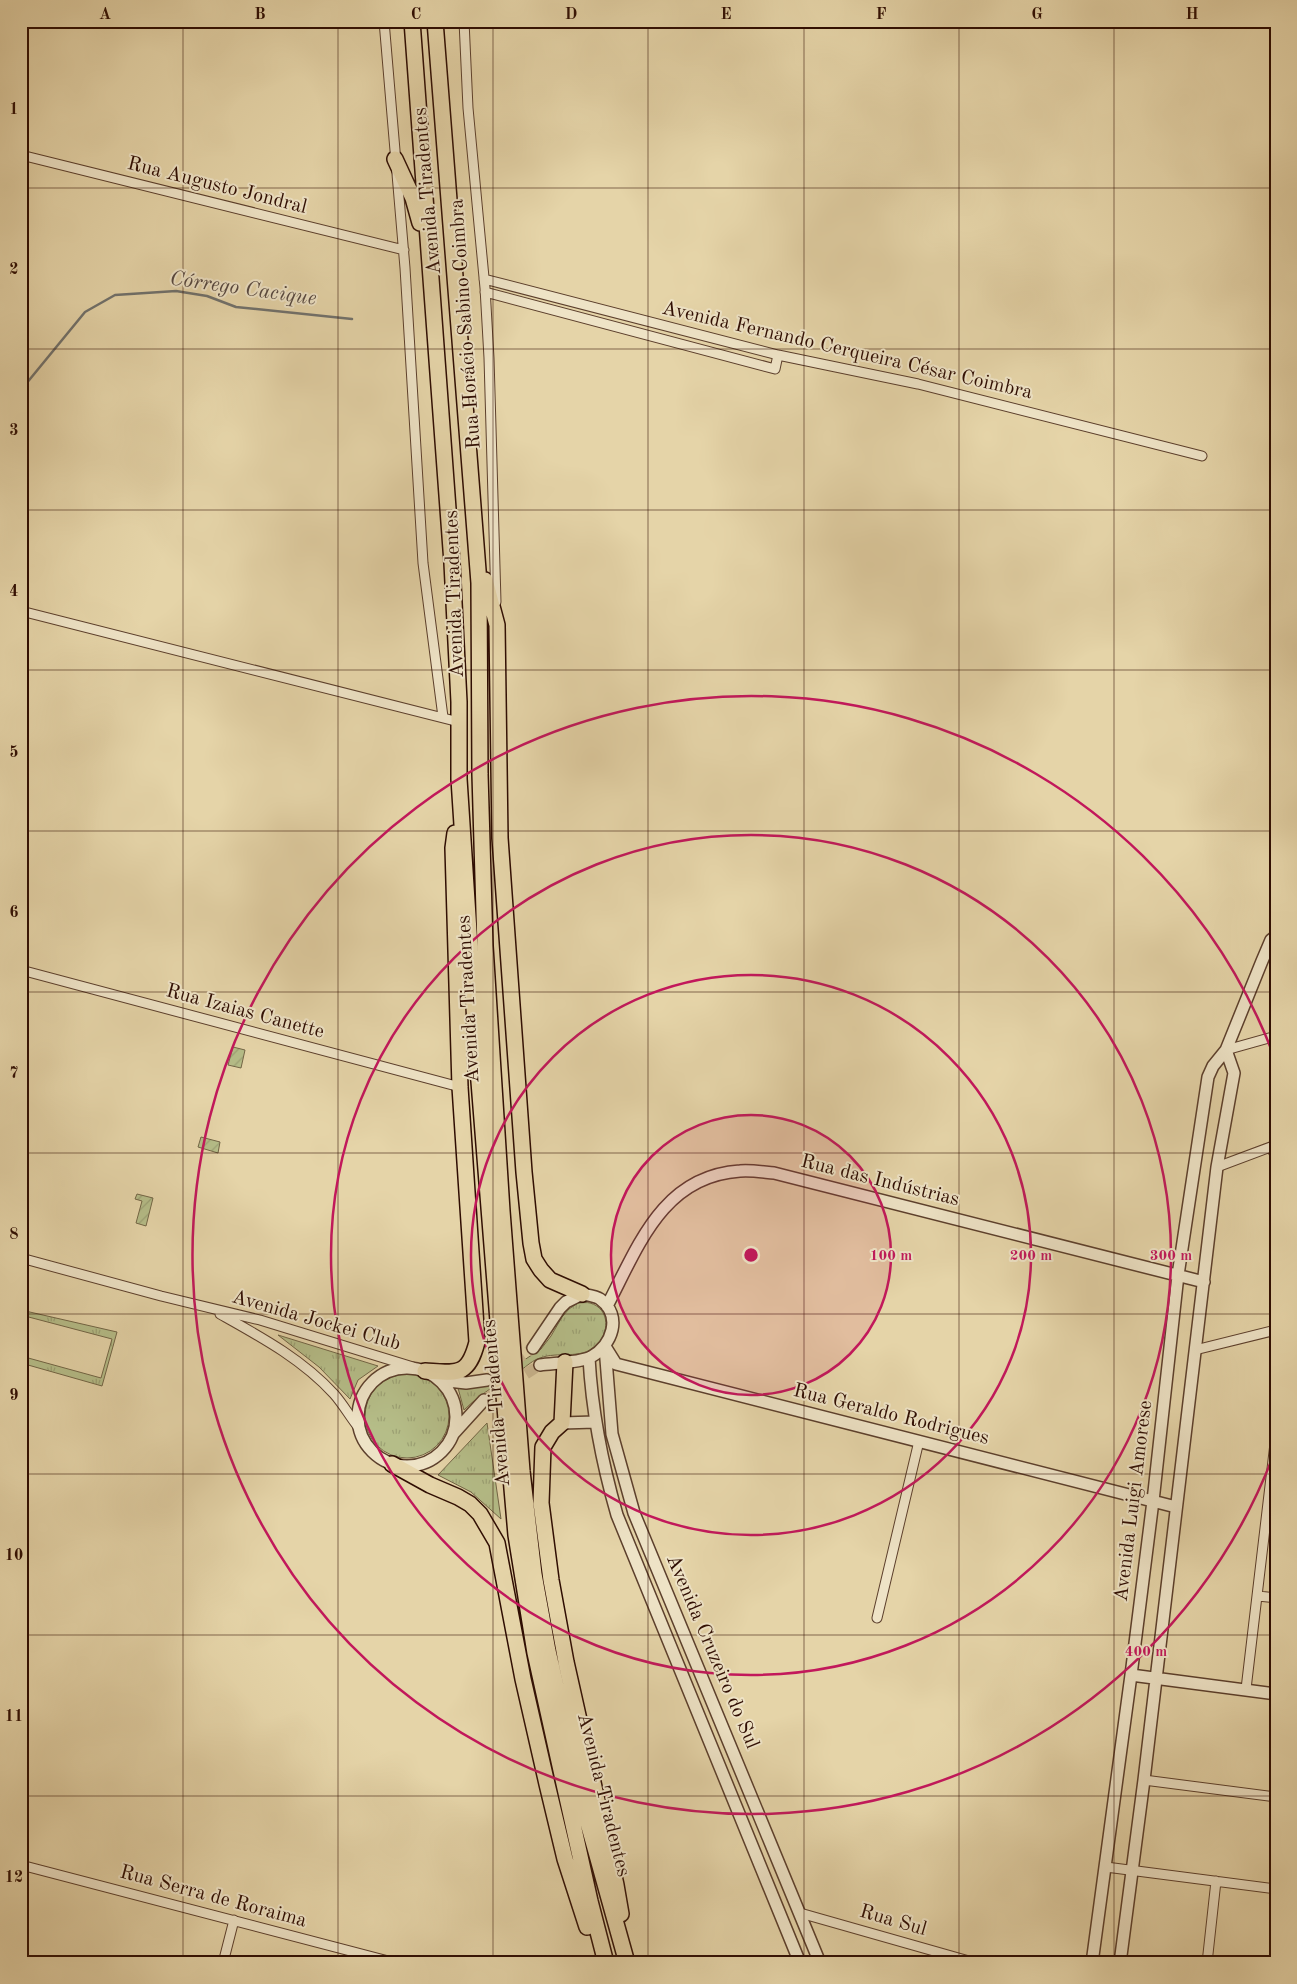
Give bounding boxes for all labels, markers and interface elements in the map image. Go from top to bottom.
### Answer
text: A [99,7,111,23]
text: B [254,7,266,23]
text: C [411,7,421,23]
text: D [565,7,577,23]
text: E [720,7,732,23]
text: F [876,7,887,23]
text: G [1031,7,1043,23]
text: H [1185,7,1199,23]
text: 1 [9,102,19,118]
street label: Avenida Tiradentes [411,106,445,276]
street label: Rua Augusto Jondral [125,154,309,218]
street label: Rua Horácio Sabino Coimbra [447,198,485,450]
text: 2 [9,262,19,278]
water label: Córrego Cacique [168,268,318,310]
street label: Avenida Fernando Cerqueira César Coimbra [660,299,1034,403]
text: 3 [9,423,19,439]
street label: Avenida Tiradentes [442,510,468,678]
text: 4 [9,584,19,600]
text: 5 [9,745,19,761]
text: 6 [9,905,19,921]
street label: Avenida Tiradentes [455,915,483,1083]
street label: Rua Izaias Canette [164,981,326,1043]
text: 7 [9,1066,19,1082]
street label: Rua das Indústrias [799,1152,961,1210]
text: 8 [9,1227,19,1243]
centre of rings [742,1246,760,1264]
text: 100 m [870,1249,912,1264]
text: 200 m [1010,1249,1052,1264]
text: 300 m [1150,1249,1192,1264]
street label: Avenida Jockei Club [229,1287,403,1355]
street label: Avenida Tiradentes [480,1318,514,1488]
street label: Rua Geraldo Rodrigues [791,1381,991,1449]
text: 9 [9,1388,19,1404]
street label: Avenida Luigi Amorese [1112,1399,1156,1603]
text: 10 [5,1548,23,1564]
street label: Avenida Cruzeiro do Sul [662,1552,762,1752]
text: 400 m [1125,1645,1167,1660]
text: 11 [5,1709,23,1725]
street label: Avenida Tiradentes [573,1711,633,1879]
street label: Rua Serra de Roraima [117,1862,309,1932]
text: 12 [5,1870,23,1886]
street label: Rua Sul [857,1902,929,1940]

